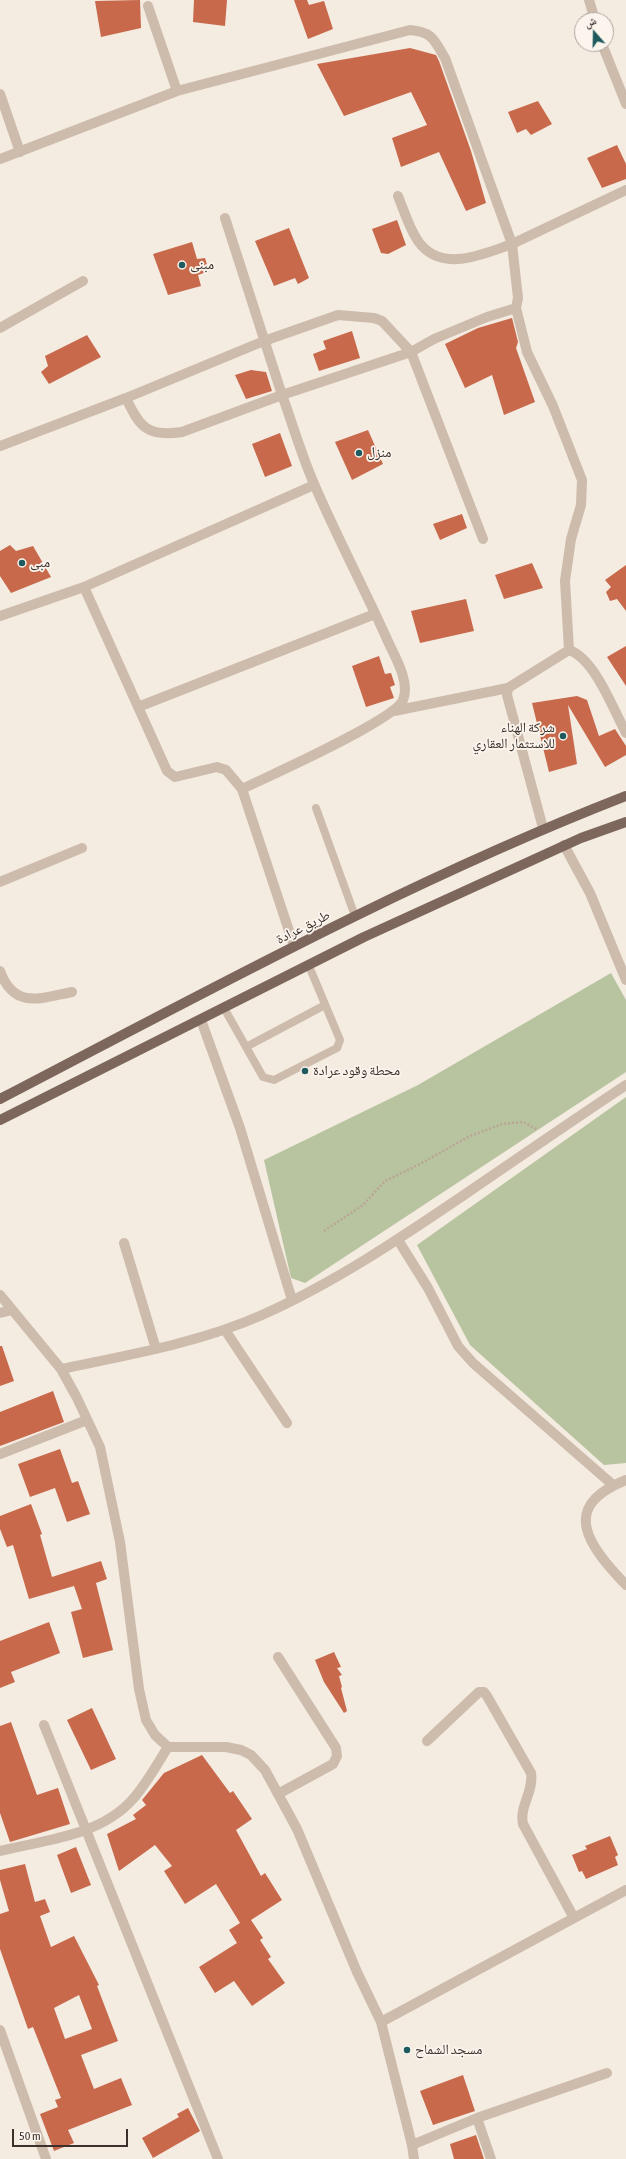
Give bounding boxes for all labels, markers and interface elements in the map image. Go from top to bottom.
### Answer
north arrow [574,12,614,52]
text: ش [583,14,598,29]
place label: مبنى [190,257,214,273]
marker: مبنى [177,260,187,270]
place label: منزل [367,445,391,461]
marker: منزل [354,448,364,458]
place label: مبى [30,555,50,571]
marker: مبى [17,558,27,568]
place label: شركة الهناء للاستثمار العقاري [472,720,555,752]
marker: شركة الهناء للاستثمار العقاري [558,731,568,741]
street label: طريق عرادة [273,906,333,948]
place label: محطة وقود عرادة [313,1063,400,1079]
marker: محطة وقود عرادة [300,1066,310,1076]
place label: مسجد الشماح [415,2042,482,2058]
marker: مسجد الشماح [402,2045,412,2055]
scale bar [14,2121,130,2147]
text: 50 m [19,2129,41,2143]

